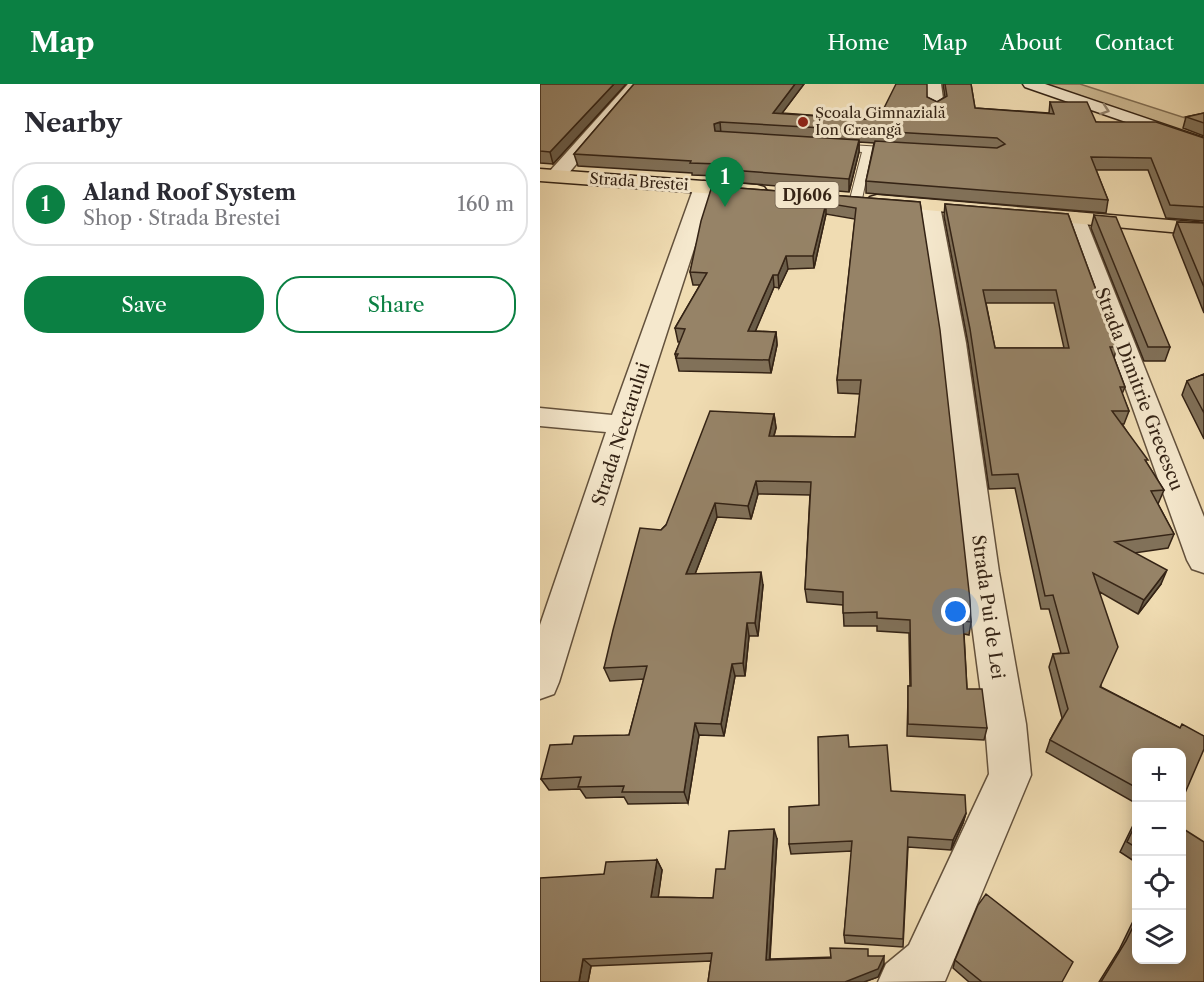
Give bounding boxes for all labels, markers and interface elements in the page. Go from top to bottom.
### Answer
text: Map [30,25,94,59]
text: Home [828,30,889,55]
text: Map [922,30,967,55]
text: About [1000,30,1062,55]
text: Contact [1095,30,1174,55]
one-way arrow [1099,102,1110,115]
place label: Școala Gimnazială Ion Creangă [815,103,946,139]
text: Nearby [24,107,122,139]
marker: Școala Gimnazială Ion Creangă [796,115,810,129]
pin: 1 [706,158,744,207]
street label: Strada Brestei [589,169,689,194]
text: Aland Roof System [83,179,296,206]
road number: DJ606 [776,182,838,208]
text: 1 [41,192,50,216]
text: 160 m [457,192,514,216]
text: Shop · Strada Brestei [83,206,280,230]
button: Save [24,276,264,333]
button: Share [276,276,516,333]
street label: Strada Dimitrie Grecescu [1090,284,1188,494]
street label: Strada Nectarului [587,359,655,509]
street label: Strada Pui de Lei [967,533,1009,681]
your location [941,597,970,626]
map controls [1132,748,1186,964]
button: + [1132,748,1186,802]
button: − [1132,802,1186,856]
button: locate [1132,856,1186,910]
button: layers [1132,910,1186,964]

